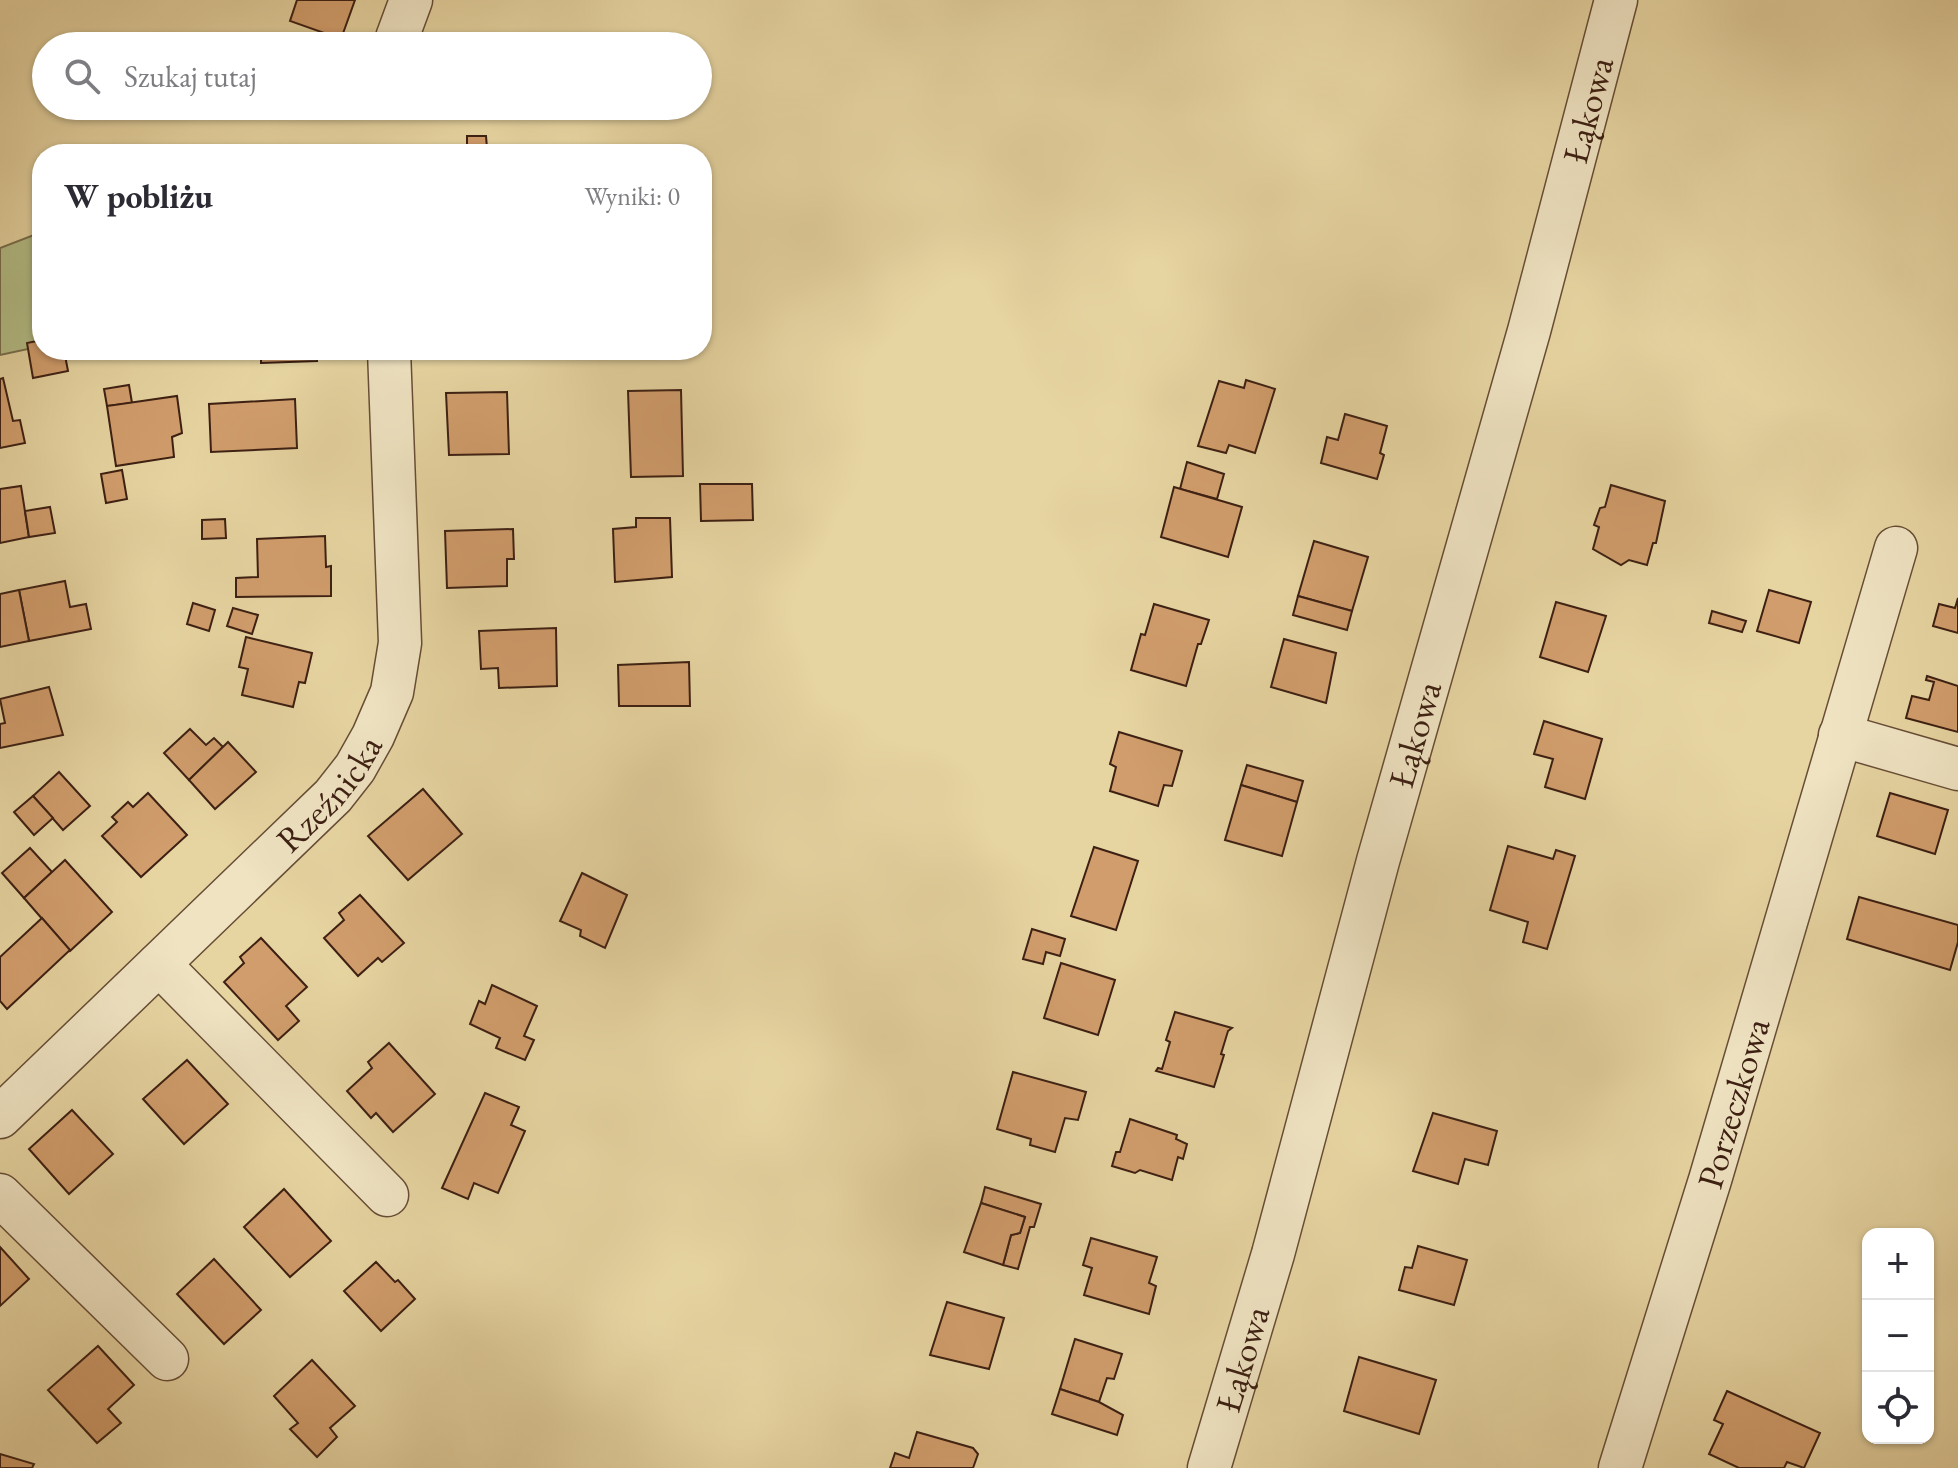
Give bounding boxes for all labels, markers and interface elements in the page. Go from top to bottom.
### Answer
search box [32,32,712,120]
street label: Łąkowa [1551,51,1624,168]
icon: search [60,54,104,98]
text: Szukaj tutaj [124,57,257,96]
text: W pobliżu [64,174,213,218]
text: Wyniki: 0 [585,179,680,213]
street label: Łąkowa [1377,675,1452,793]
street label: Rzeźnicka [266,726,393,862]
street label: Porzeczkowa [1686,1012,1781,1194]
map controls [1862,1228,1934,1444]
button: + [1862,1228,1934,1300]
street label: Łąkowa [1204,1300,1280,1417]
button: − [1862,1300,1934,1372]
button: locate [1862,1372,1934,1444]

